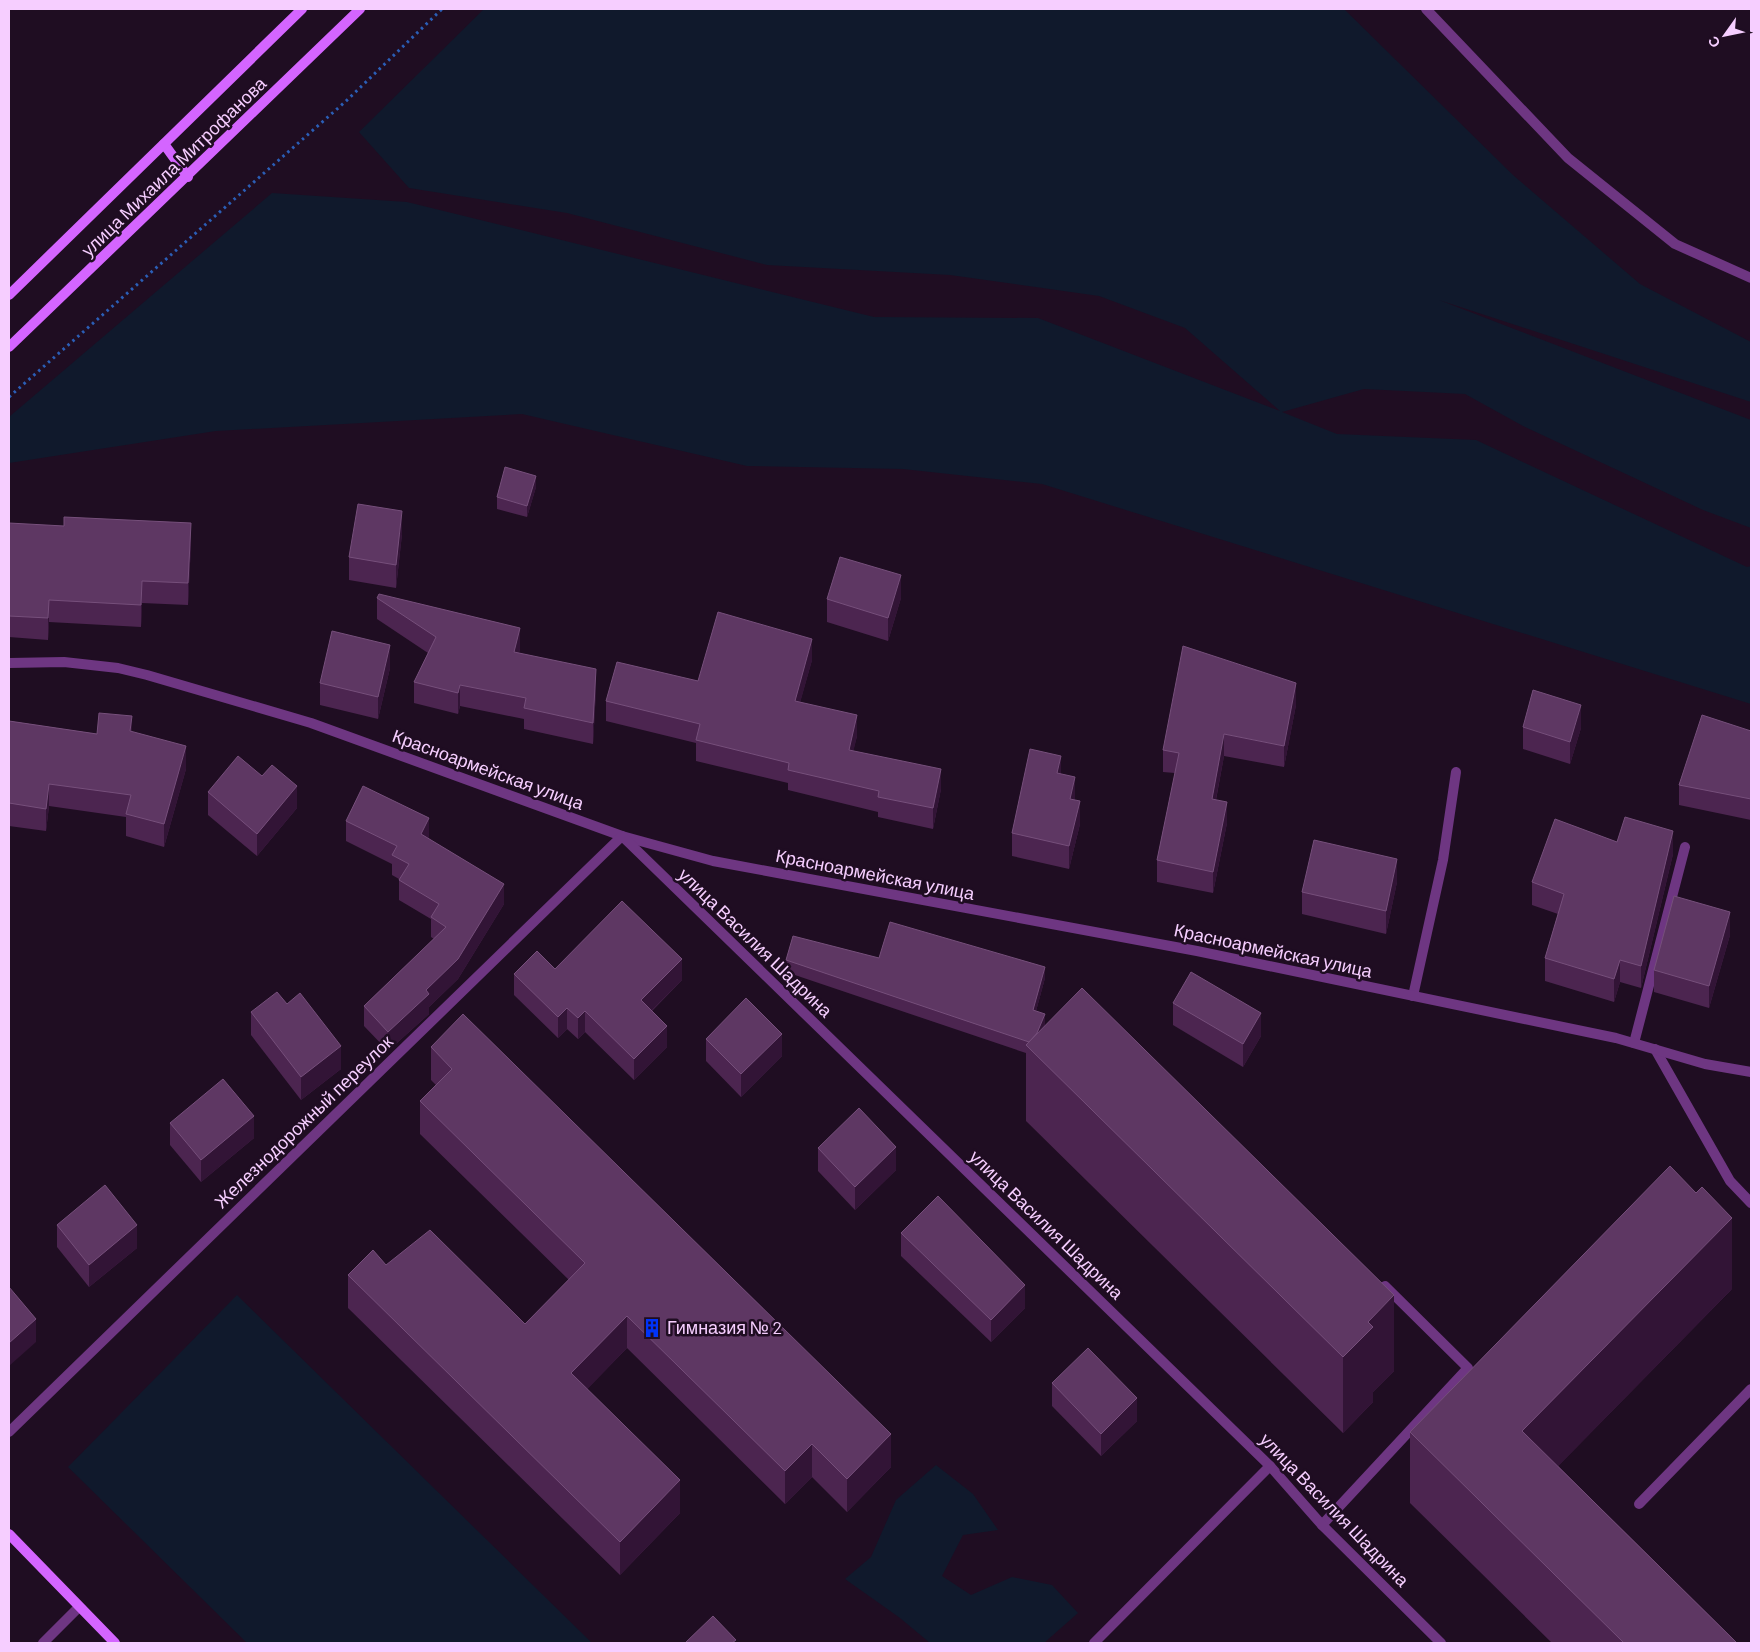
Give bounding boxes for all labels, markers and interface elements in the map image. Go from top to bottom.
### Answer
north arrow [1700,10,1750,60]
text: С [1704,33,1724,51]
street label: улица Михаила Митрофанова [76,71,271,261]
street label: Красноармейская улица [390,724,588,814]
street label: Красноармейская улица [774,844,977,904]
street label: улица Василия Шадрина [674,863,838,1022]
street label: Красноармейская улица [1172,918,1375,982]
street label: Железнодорожный переулок [210,1030,397,1212]
street label: улица Василия Шадрина [965,1145,1129,1304]
place label: Гимназия № 2 [667,1316,782,1338]
building icon: Гимназия № 2 [641,1317,663,1339]
street label: улица Василия Шадрина [1256,1428,1415,1591]

